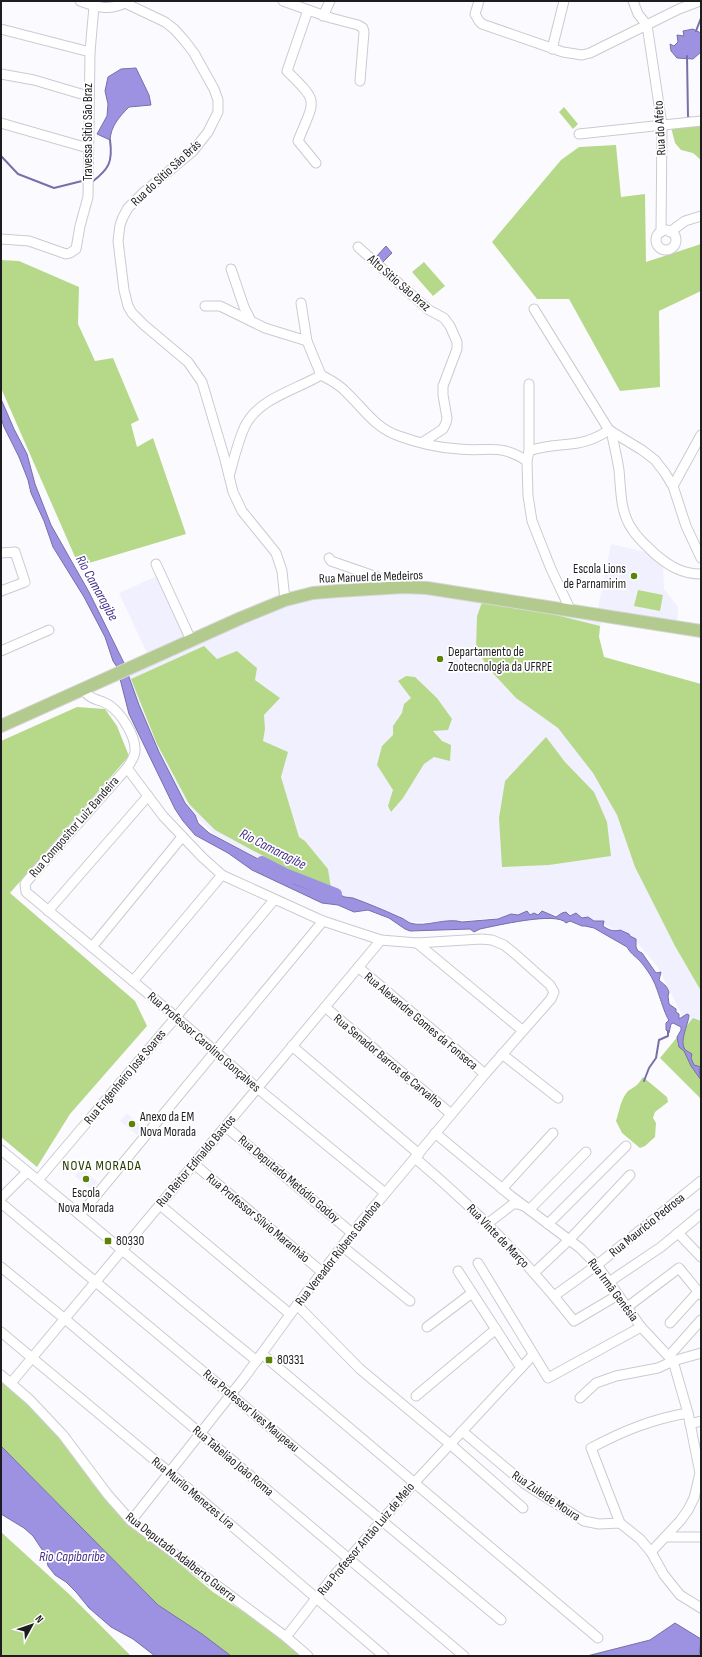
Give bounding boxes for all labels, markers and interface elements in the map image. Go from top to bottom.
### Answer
street label: Travessa Sitio São Braz [80,83,96,181]
street label: Rua do Afeto [651,100,669,156]
street label: Rua do Sítio São Brás [128,136,205,210]
street label: Alto Sitio São Braz [363,251,434,315]
water label: Rio Camaragibe [72,552,122,624]
place label: Escola Lions de Parnamirim [563,561,626,592]
street label: Rua Manuel de Medeiros [319,567,424,587]
marker: Escola Lions de Parnamirim [629,571,639,581]
place label: Departamento de Zootecnologia da UFRPE [448,644,552,675]
marker: Departamento de Zootecnologia da UFRPE [435,654,445,664]
street label: Rua Compositor Luiz Bandeira [26,773,122,881]
water label: Rio Camaragibe [237,825,310,873]
street label: Rua Alexandre Gomes da Fonseca [361,969,481,1073]
street label: Rua Professor Carolino Gonçalves [144,988,264,1096]
street label: Rua Senador Barros de Carvalho [330,1011,446,1111]
street label: Rua Engenheiro José Soares [81,1026,170,1128]
place label: Anexo da EM Nova Morada [139,1109,196,1140]
street label: Rua Reitor Edinaldo Bastos [153,1111,239,1210]
marker: Anexo da EM Nova Morada [127,1119,137,1129]
street label: Rua Deputado Metódio Godoy [235,1132,343,1226]
district label: NOVA MORADA [62,1157,142,1174]
street label: Rua Professor Sílvio Maranhão [203,1170,313,1266]
marker: Escola Nova Morada [81,1174,91,1184]
place label: Escola Nova Morada [58,1185,114,1216]
street label: Rua Maurício Pedrosa [606,1190,688,1260]
street label: Rua Vereador Rúbens Gamboa [292,1197,384,1309]
street label: Rua Vinte de Março [463,1201,533,1271]
place label: 80330 [116,1233,144,1249]
marker: 80330 [103,1236,113,1246]
street label: Rua Irmã Genésia [584,1255,642,1325]
place label: 80331 [277,1352,304,1368]
marker: 80331 [264,1355,274,1365]
street label: Rua Professor Ives Maupeau [200,1366,302,1456]
street label: Rua Tabeliao João Roma [189,1422,277,1500]
street label: Rua Murilo Menezes Lira [148,1454,238,1532]
street label: Rua Zuleide Moura [509,1467,583,1525]
street label: Rua Professor Antão Luiz de Melo [314,1479,418,1599]
street label: Rua Deputado Adalberto Guerra [122,1509,240,1605]
water label: Rio Capibaribe [39,1548,106,1565]
north arrow [12,1605,52,1645]
text: N [32,1612,46,1625]

